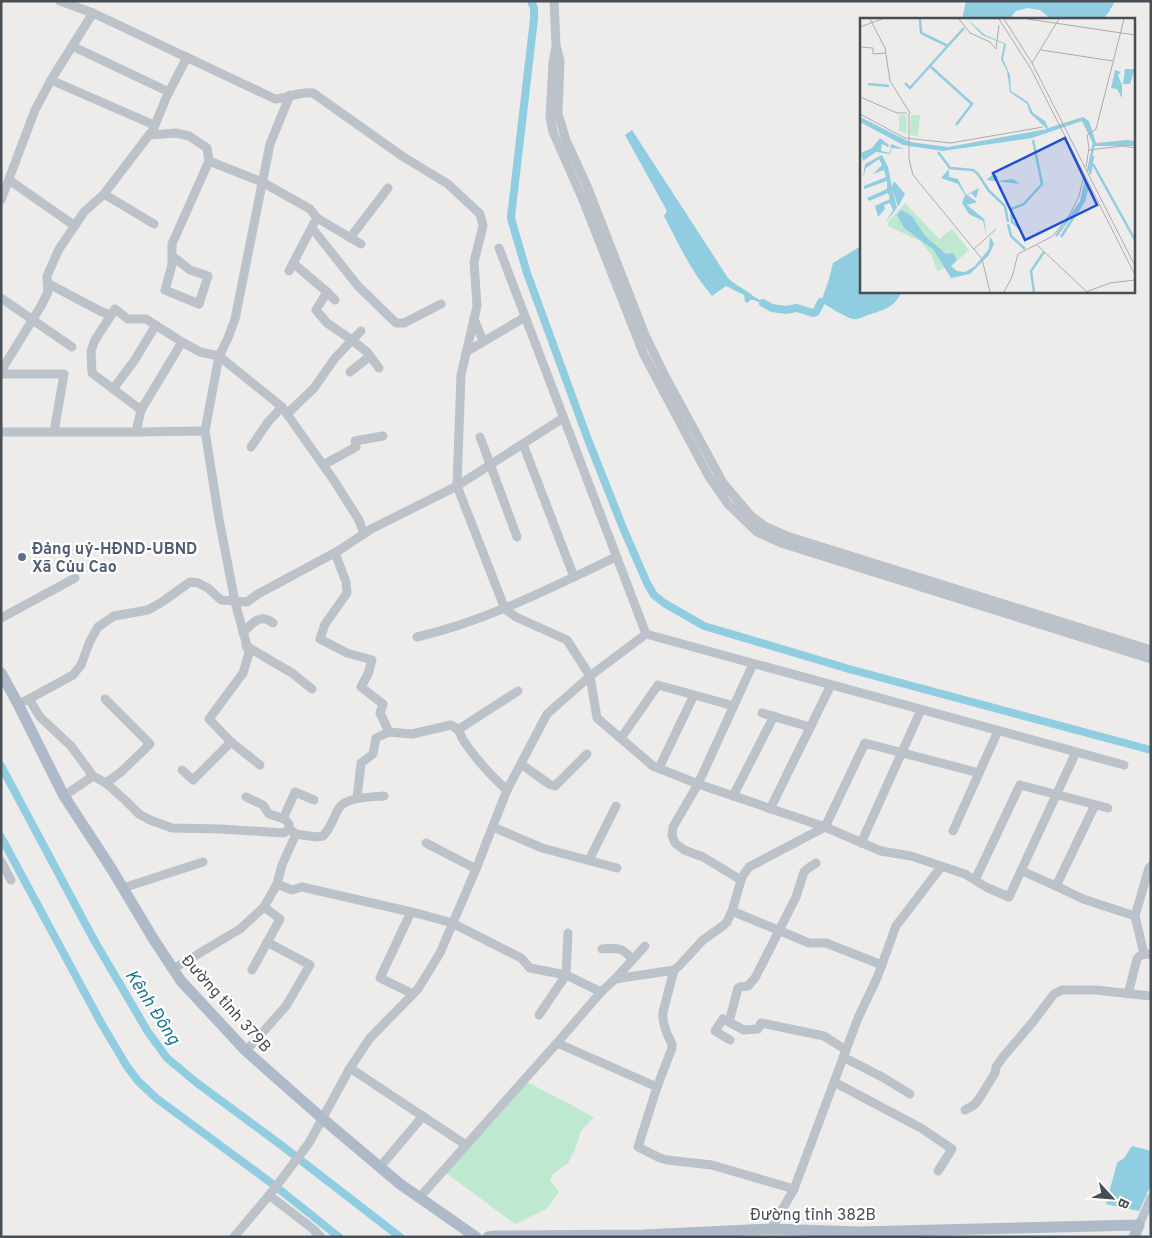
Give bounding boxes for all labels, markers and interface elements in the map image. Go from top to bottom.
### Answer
inset map [860,18,1134,292]
place label: Đảng uỷ-HĐND-UBND Xã Củu Cao [32,540,197,578]
marker: Đảng uỷ-HĐND-UBND Xã Củu Cao [16,551,28,563]
street label: Đường tỉnh 379B [176,951,275,1057]
water label: Kênh Đông [119,966,185,1050]
north arrow [1087,1173,1137,1223]
text: B [1113,1195,1132,1211]
street label: Đường tỉnh 382B [750,1206,876,1226]

